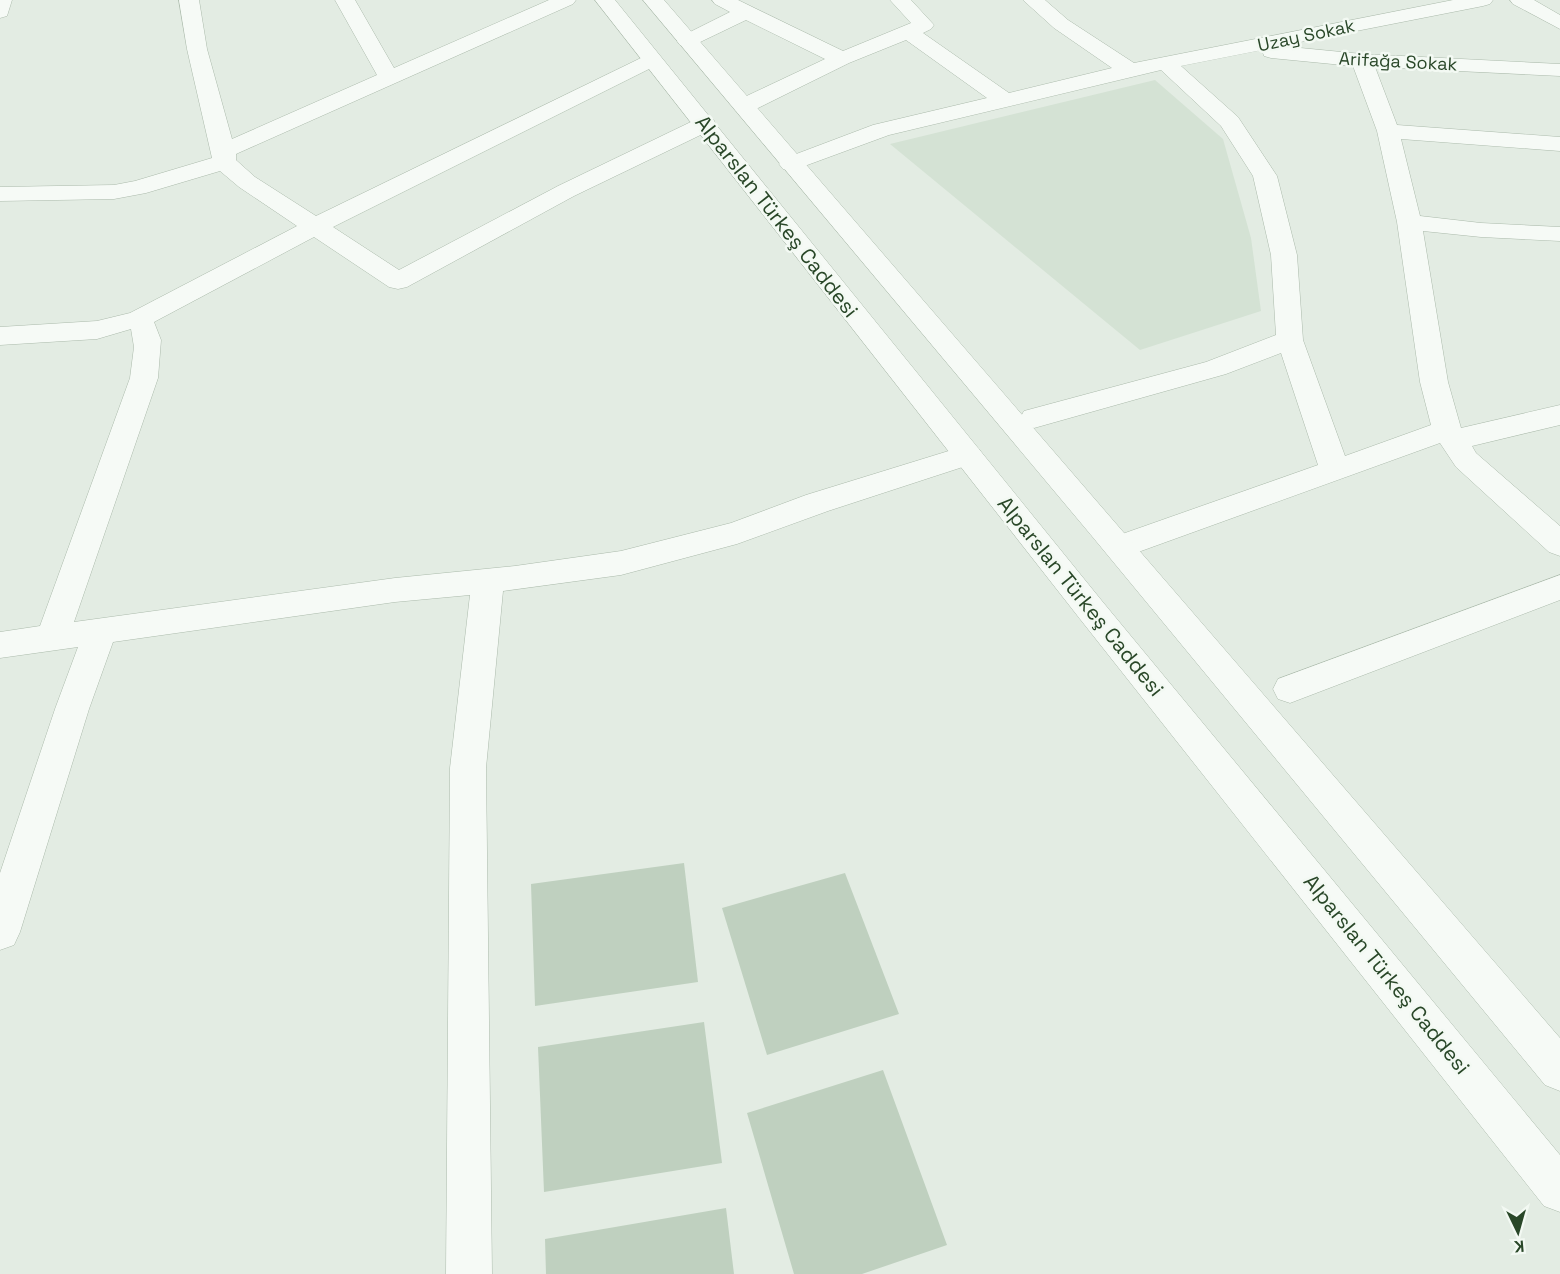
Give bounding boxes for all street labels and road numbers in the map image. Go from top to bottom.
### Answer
street label: Uzay Sokak [1255,13,1357,57]
street label: Arifağa Sokak [1338,46,1458,76]
street label: Alparslan Türkeş Caddesi [689,109,865,323]
street label: Alparslan Türkeş Caddesi [992,490,1170,702]
street label: Alparslan Türkeş Caddesi [1298,868,1476,1080]

